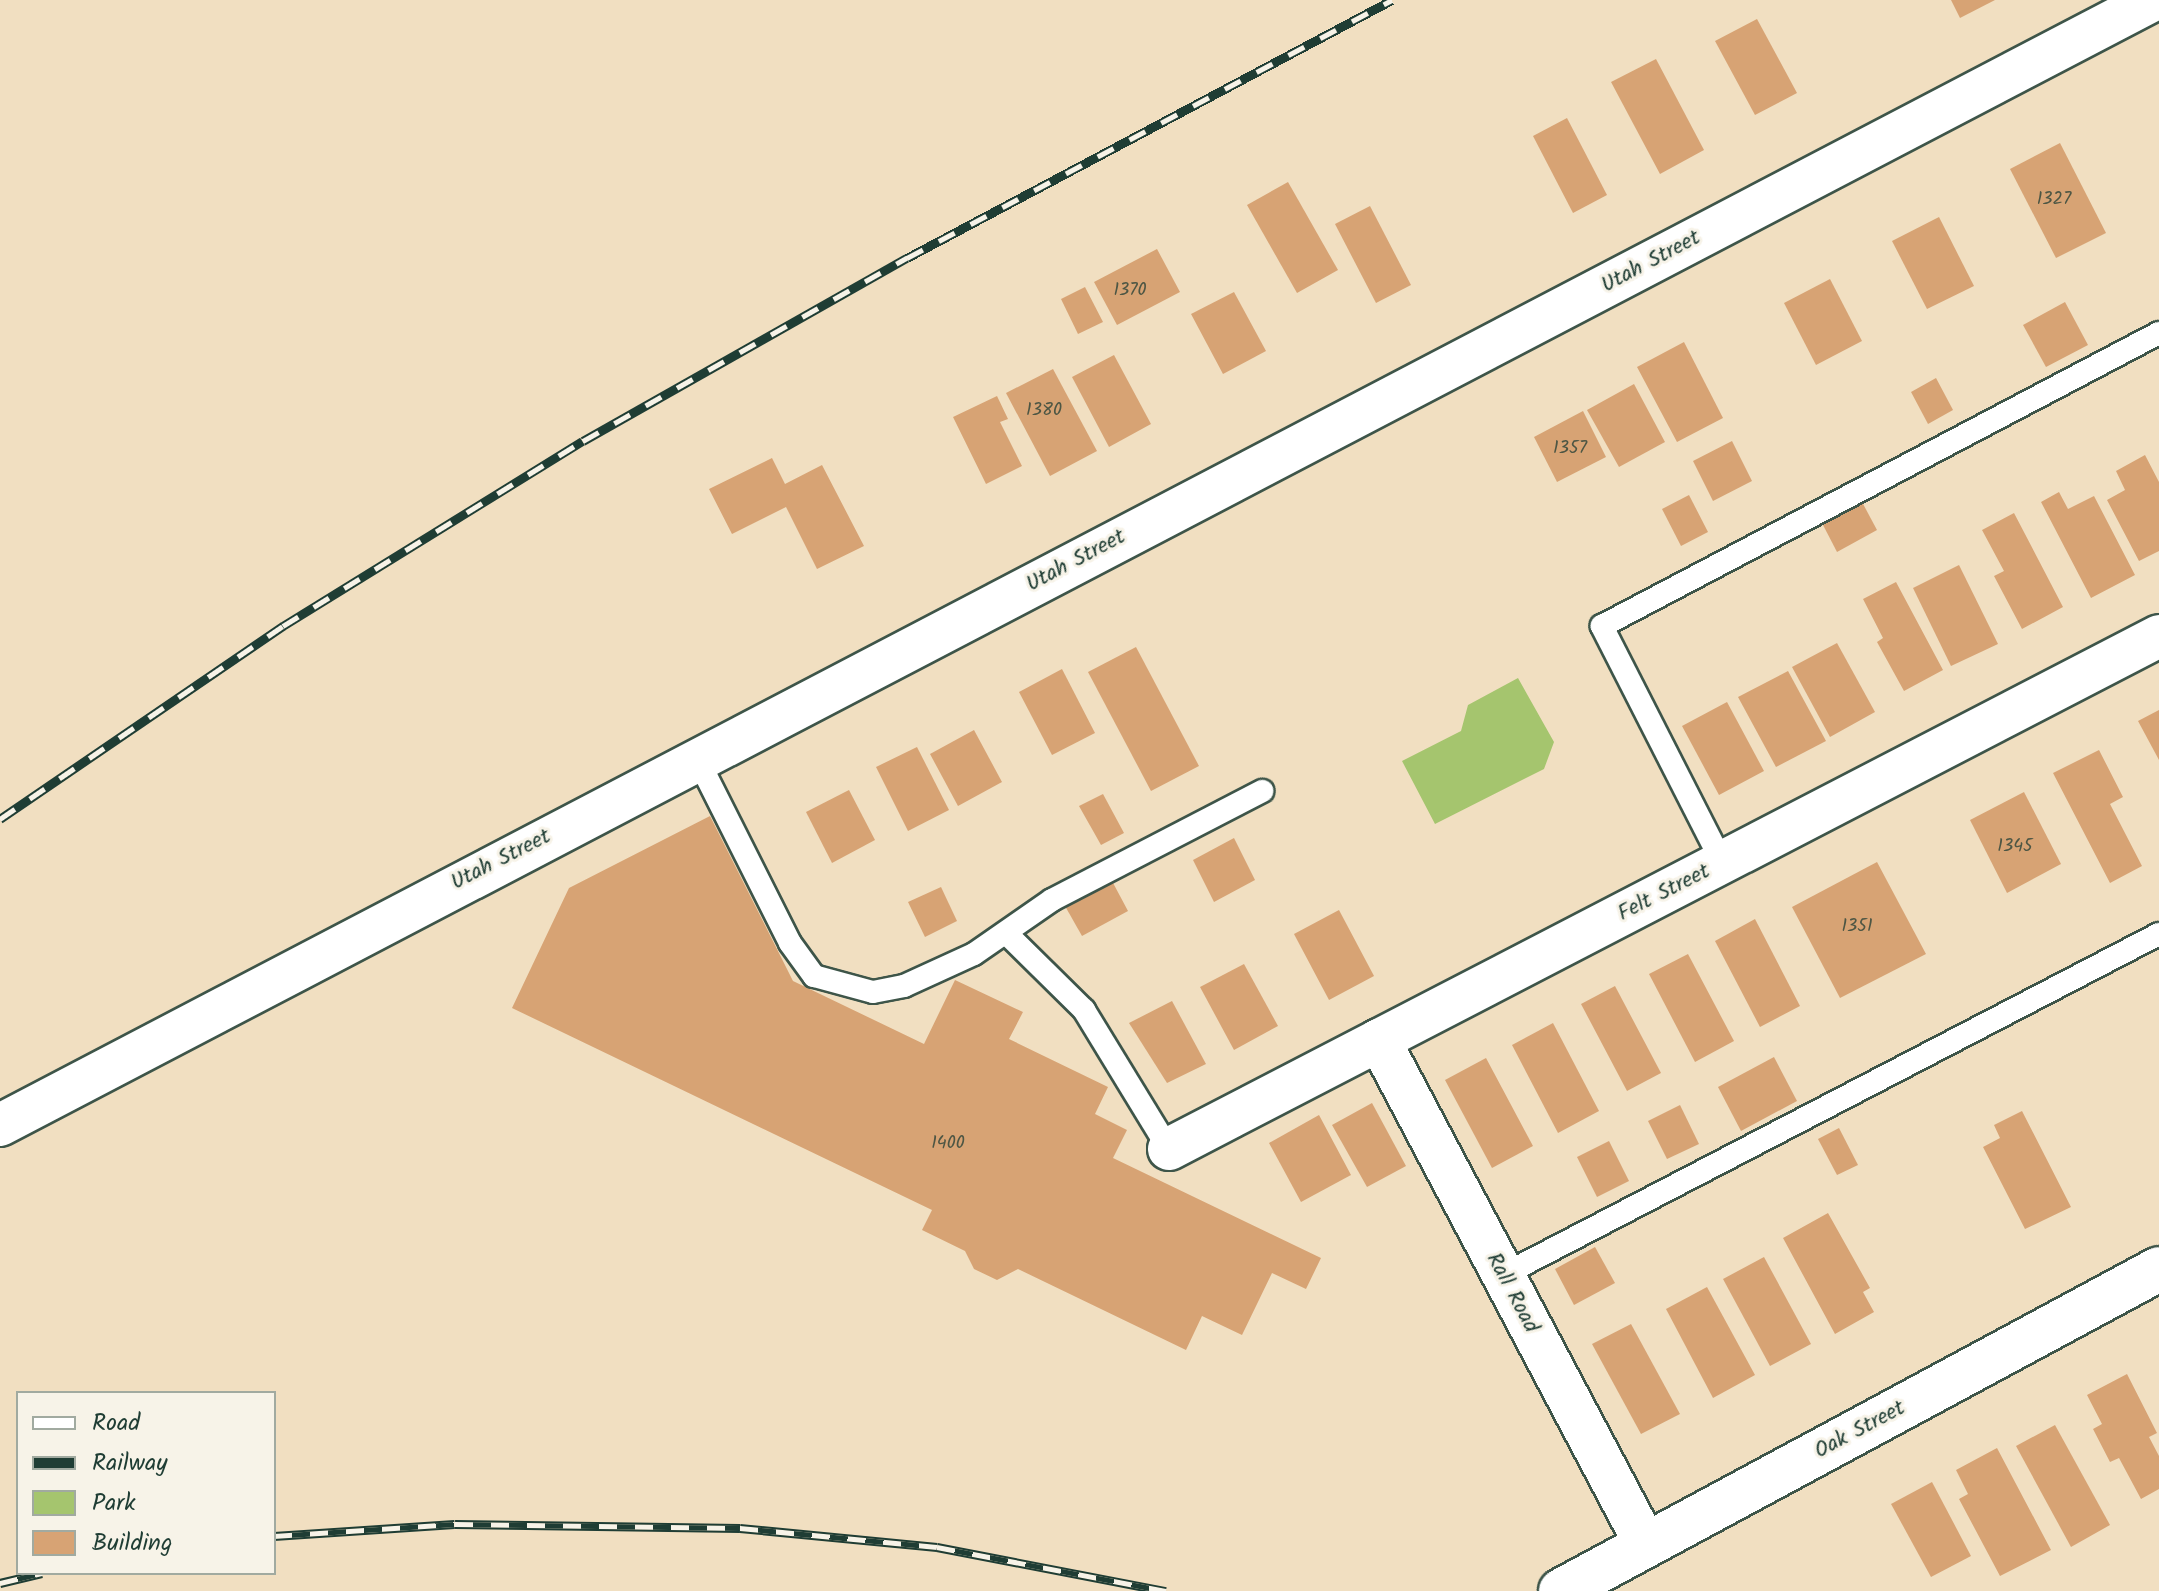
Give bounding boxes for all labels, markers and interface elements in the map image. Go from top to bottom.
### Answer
house number: 1327 [2037,189,2071,211]
street label: Utah Street [1597,225,1705,299]
house number: 1370 [1113,280,1147,302]
house number: 1380 [1026,400,1062,422]
house number: 1357 [1553,438,1587,460]
street label: Utah Street [1022,524,1130,598]
street label: Utah Street [447,824,555,896]
house number: 1345 [1997,836,2033,858]
street label: Felt Street [1613,859,1715,927]
house number: 1351 [1841,916,1873,938]
house number: 1400 [931,1133,965,1155]
street label: Rall Road [1480,1248,1544,1338]
legend [16,1391,276,1575]
street label: Oak Street [1810,1395,1910,1465]
text: Road [92,1404,140,1443]
text: Railway [92,1444,168,1483]
text: Park [92,1484,136,1523]
text: Building [92,1524,172,1563]

